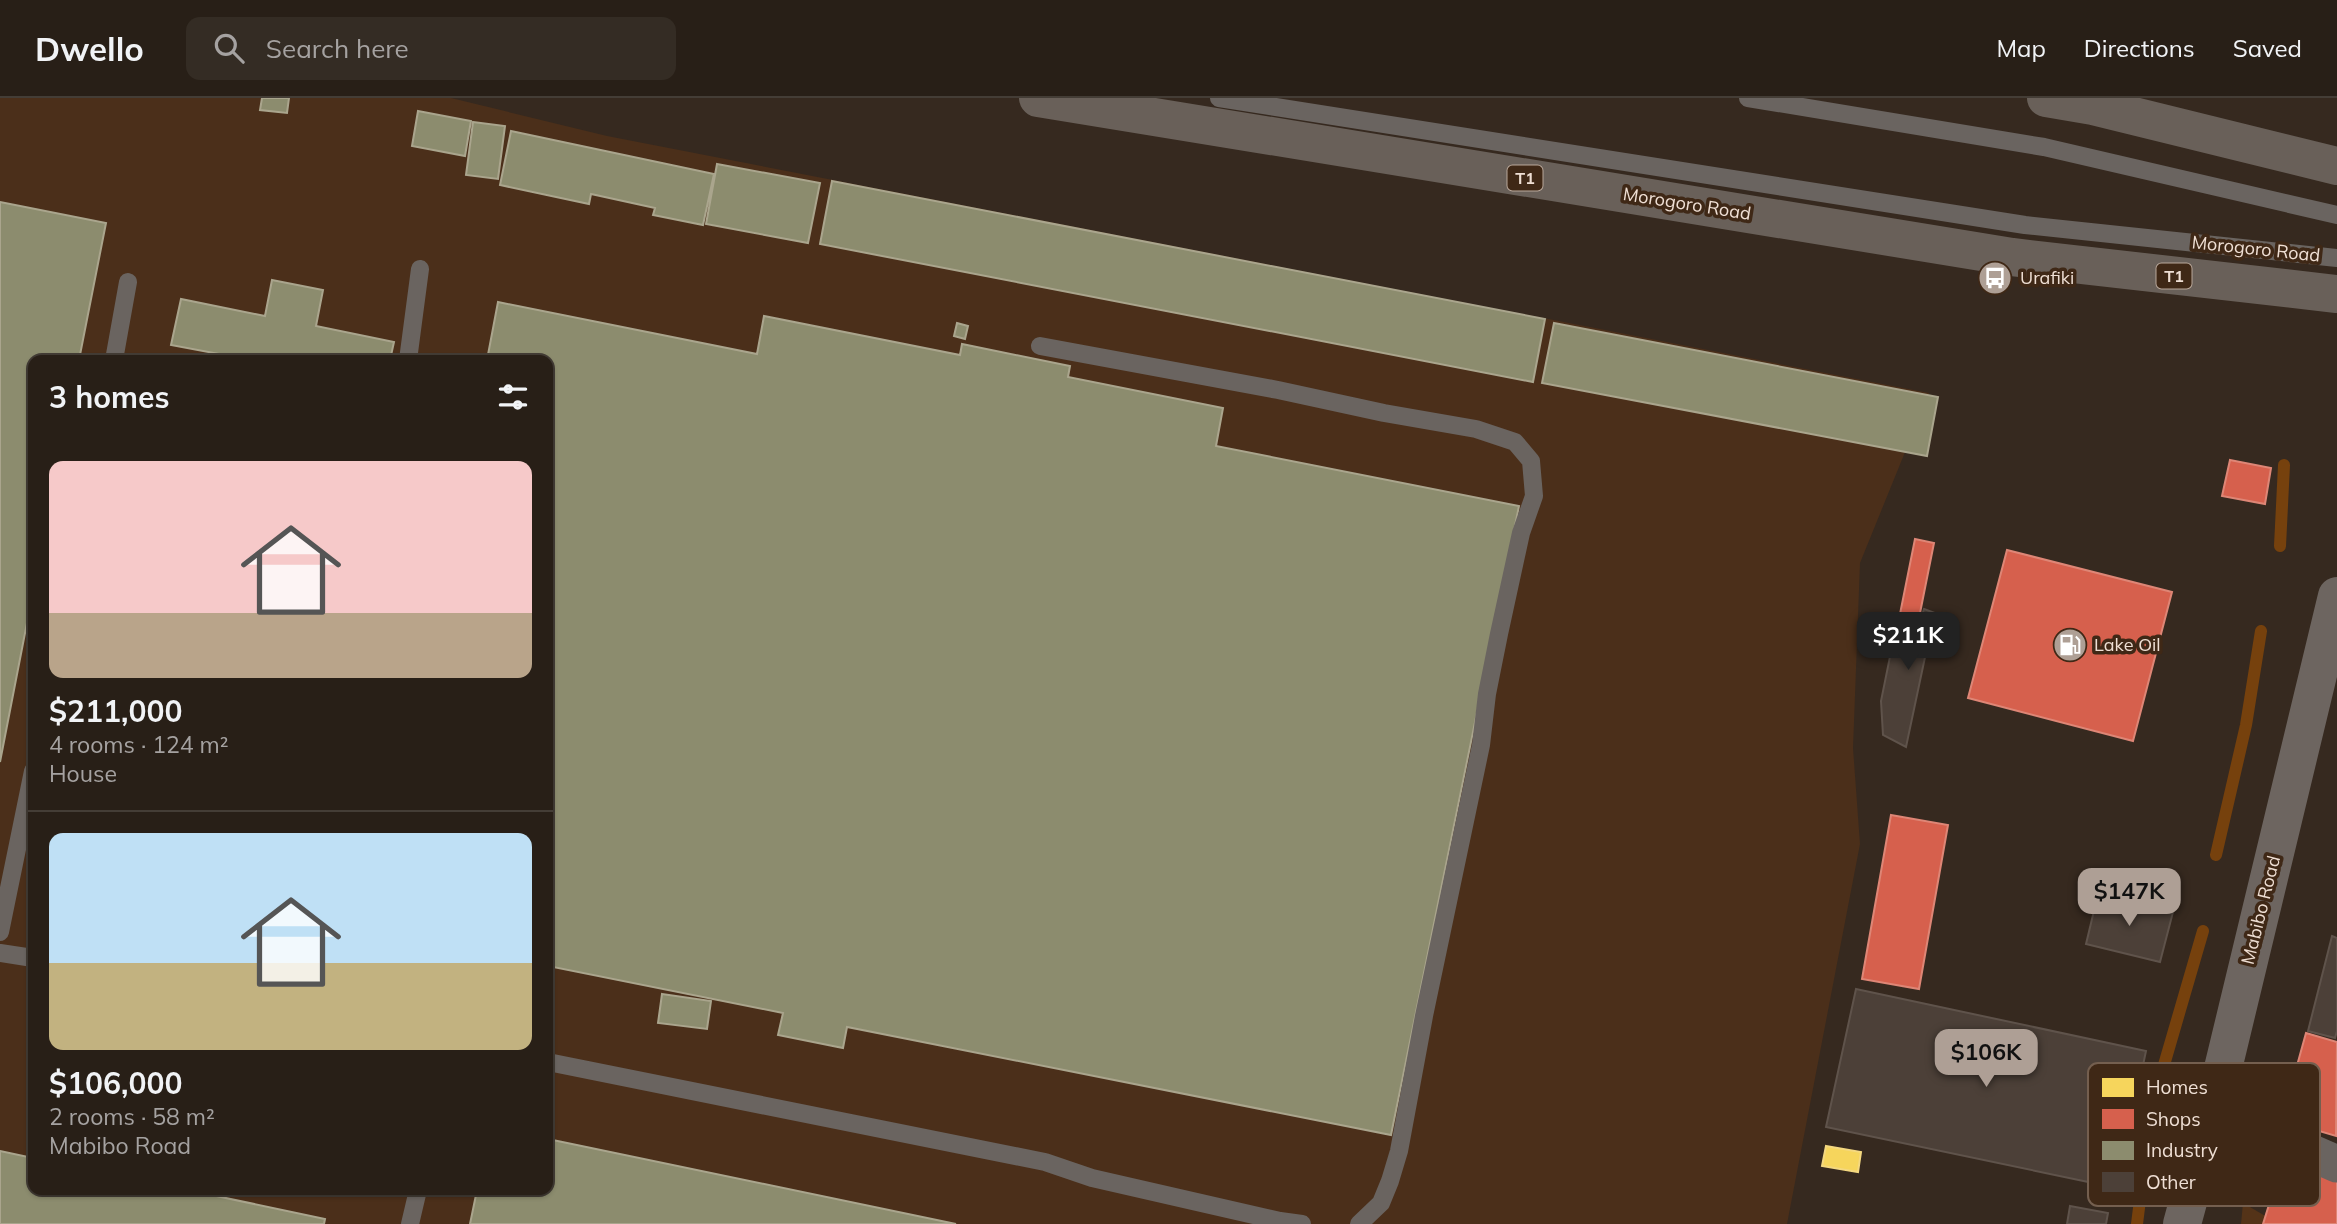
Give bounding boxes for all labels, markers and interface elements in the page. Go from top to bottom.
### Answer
search box [186,17,676,80]
text: Dwello [35,28,144,69]
icon: search [210,29,248,67]
text: Search here [266,32,409,65]
text: Map [1996,33,2046,63]
text: Directions [2084,33,2195,63]
text: Saved [2233,33,2302,63]
road number: T1 [1508,166,1542,190]
street label: Morogoro Road [1622,182,1753,225]
street label: Morogoro Road [2191,230,2321,267]
bus stop icon: Urafiki [1976,259,2014,297]
road number: T1 [2156,264,2192,288]
place label: Urafiki [2020,266,2074,289]
text: 3 homes [49,378,170,416]
icon: filters [494,378,532,416]
icon: home [228,507,354,633]
pin: $211K [1859,612,1957,672]
text: $211K [1873,620,1943,649]
fuel station icon: Lake Oil [2051,626,2089,664]
place label: Lake Oil [2094,633,2161,656]
text: $211,000 [49,692,182,730]
text: 4 rooms · 124 m² [49,730,229,759]
text: House [49,759,117,788]
street label: Mabibo Road [2236,853,2285,967]
pin: $147K [2080,868,2178,928]
text: $147K [2094,876,2164,905]
icon: home [228,879,354,1005]
pin: $106K [1937,1030,2035,1089]
text: $106K [1951,1037,2021,1066]
legend [2088,1063,2320,1206]
text: $106,000 [49,1064,182,1102]
text: Homes [2146,1075,2208,1099]
text: 2 rooms · 58 m² [49,1102,215,1131]
text: Shops [2146,1107,2201,1131]
text: Mabibo Road [49,1131,191,1160]
text: Industry [2146,1138,2218,1162]
text: Other [2146,1170,2196,1194]

